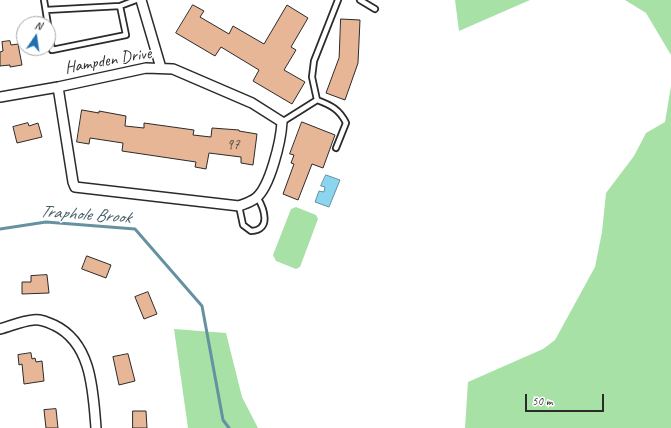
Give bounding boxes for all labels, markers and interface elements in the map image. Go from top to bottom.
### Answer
north arrow [16,16,56,56]
text: N [34,18,43,33]
street label: Hampden Drive [63,43,153,79]
house number: 97 [226,136,240,154]
water label: Traphole Brook [39,201,131,229]
scale bar [527,386,606,412]
text: 50 m [532,393,552,409]

